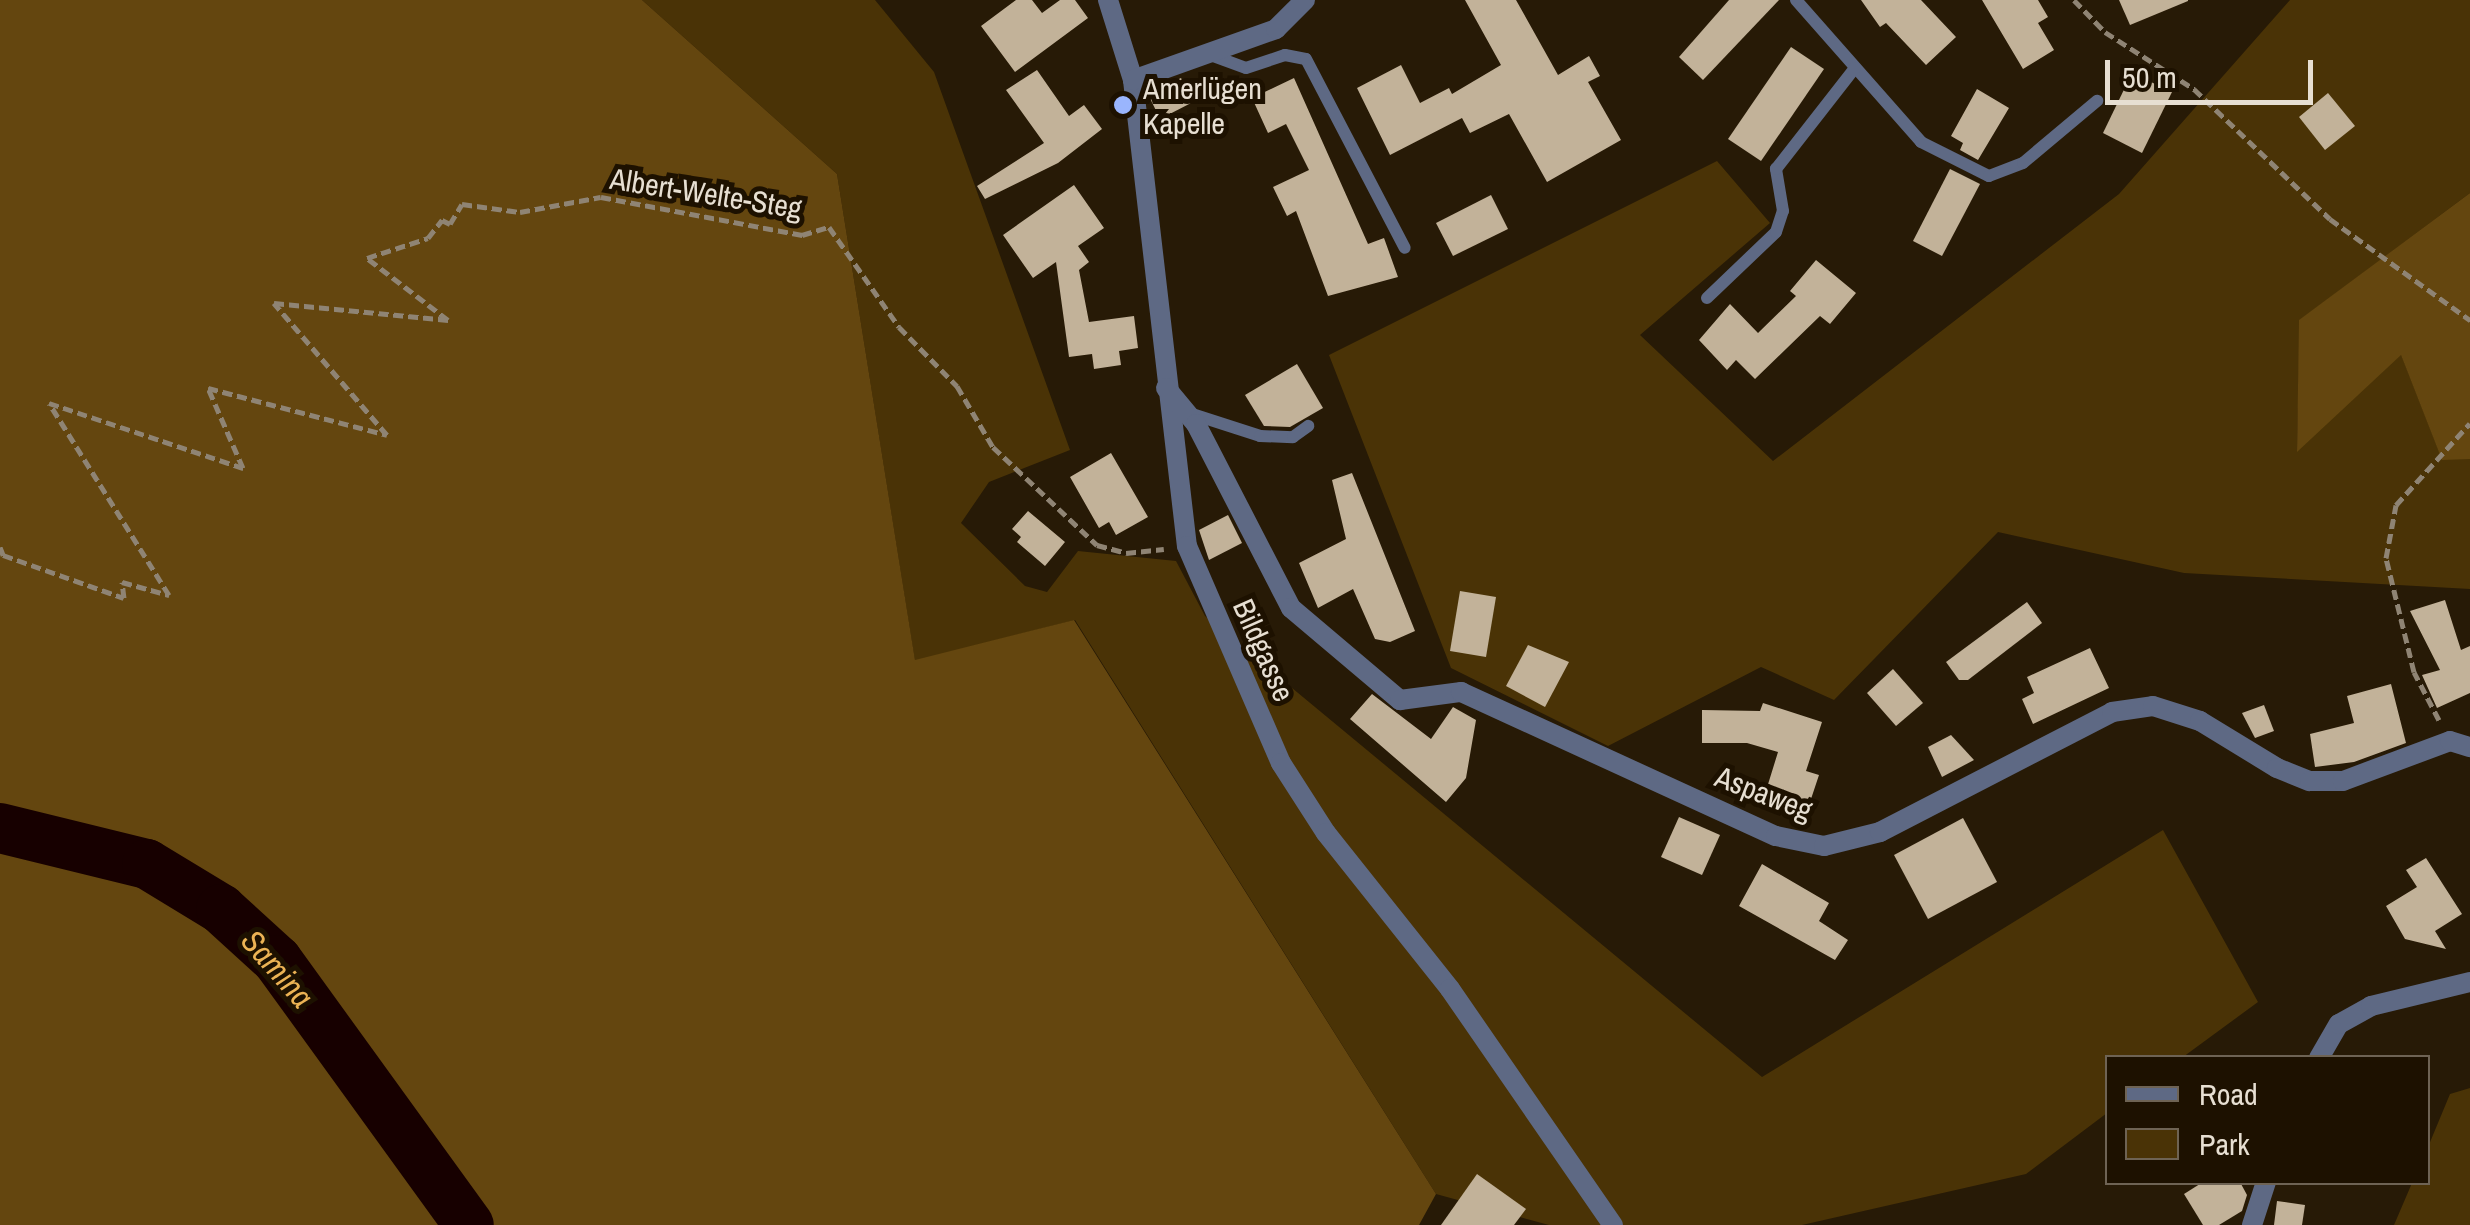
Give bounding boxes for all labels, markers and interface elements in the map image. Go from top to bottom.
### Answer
scale bar [2110,40,2318,102]
text: 50 m [2122,57,2177,97]
place label: Amerlügen Kapelle [1143,70,1262,140]
marker: Amerlügen Kapelle [1112,94,1134,116]
street label: Albert-Welte-Steg [608,160,804,226]
street label: Bildgasse [1226,593,1302,707]
street label: Aspaweg [1710,758,1818,828]
water label: Samina [233,922,321,1016]
legend [2105,1055,2430,1185]
text: Road [2199,1074,2258,1114]
text: Park [2199,1124,2250,1164]

